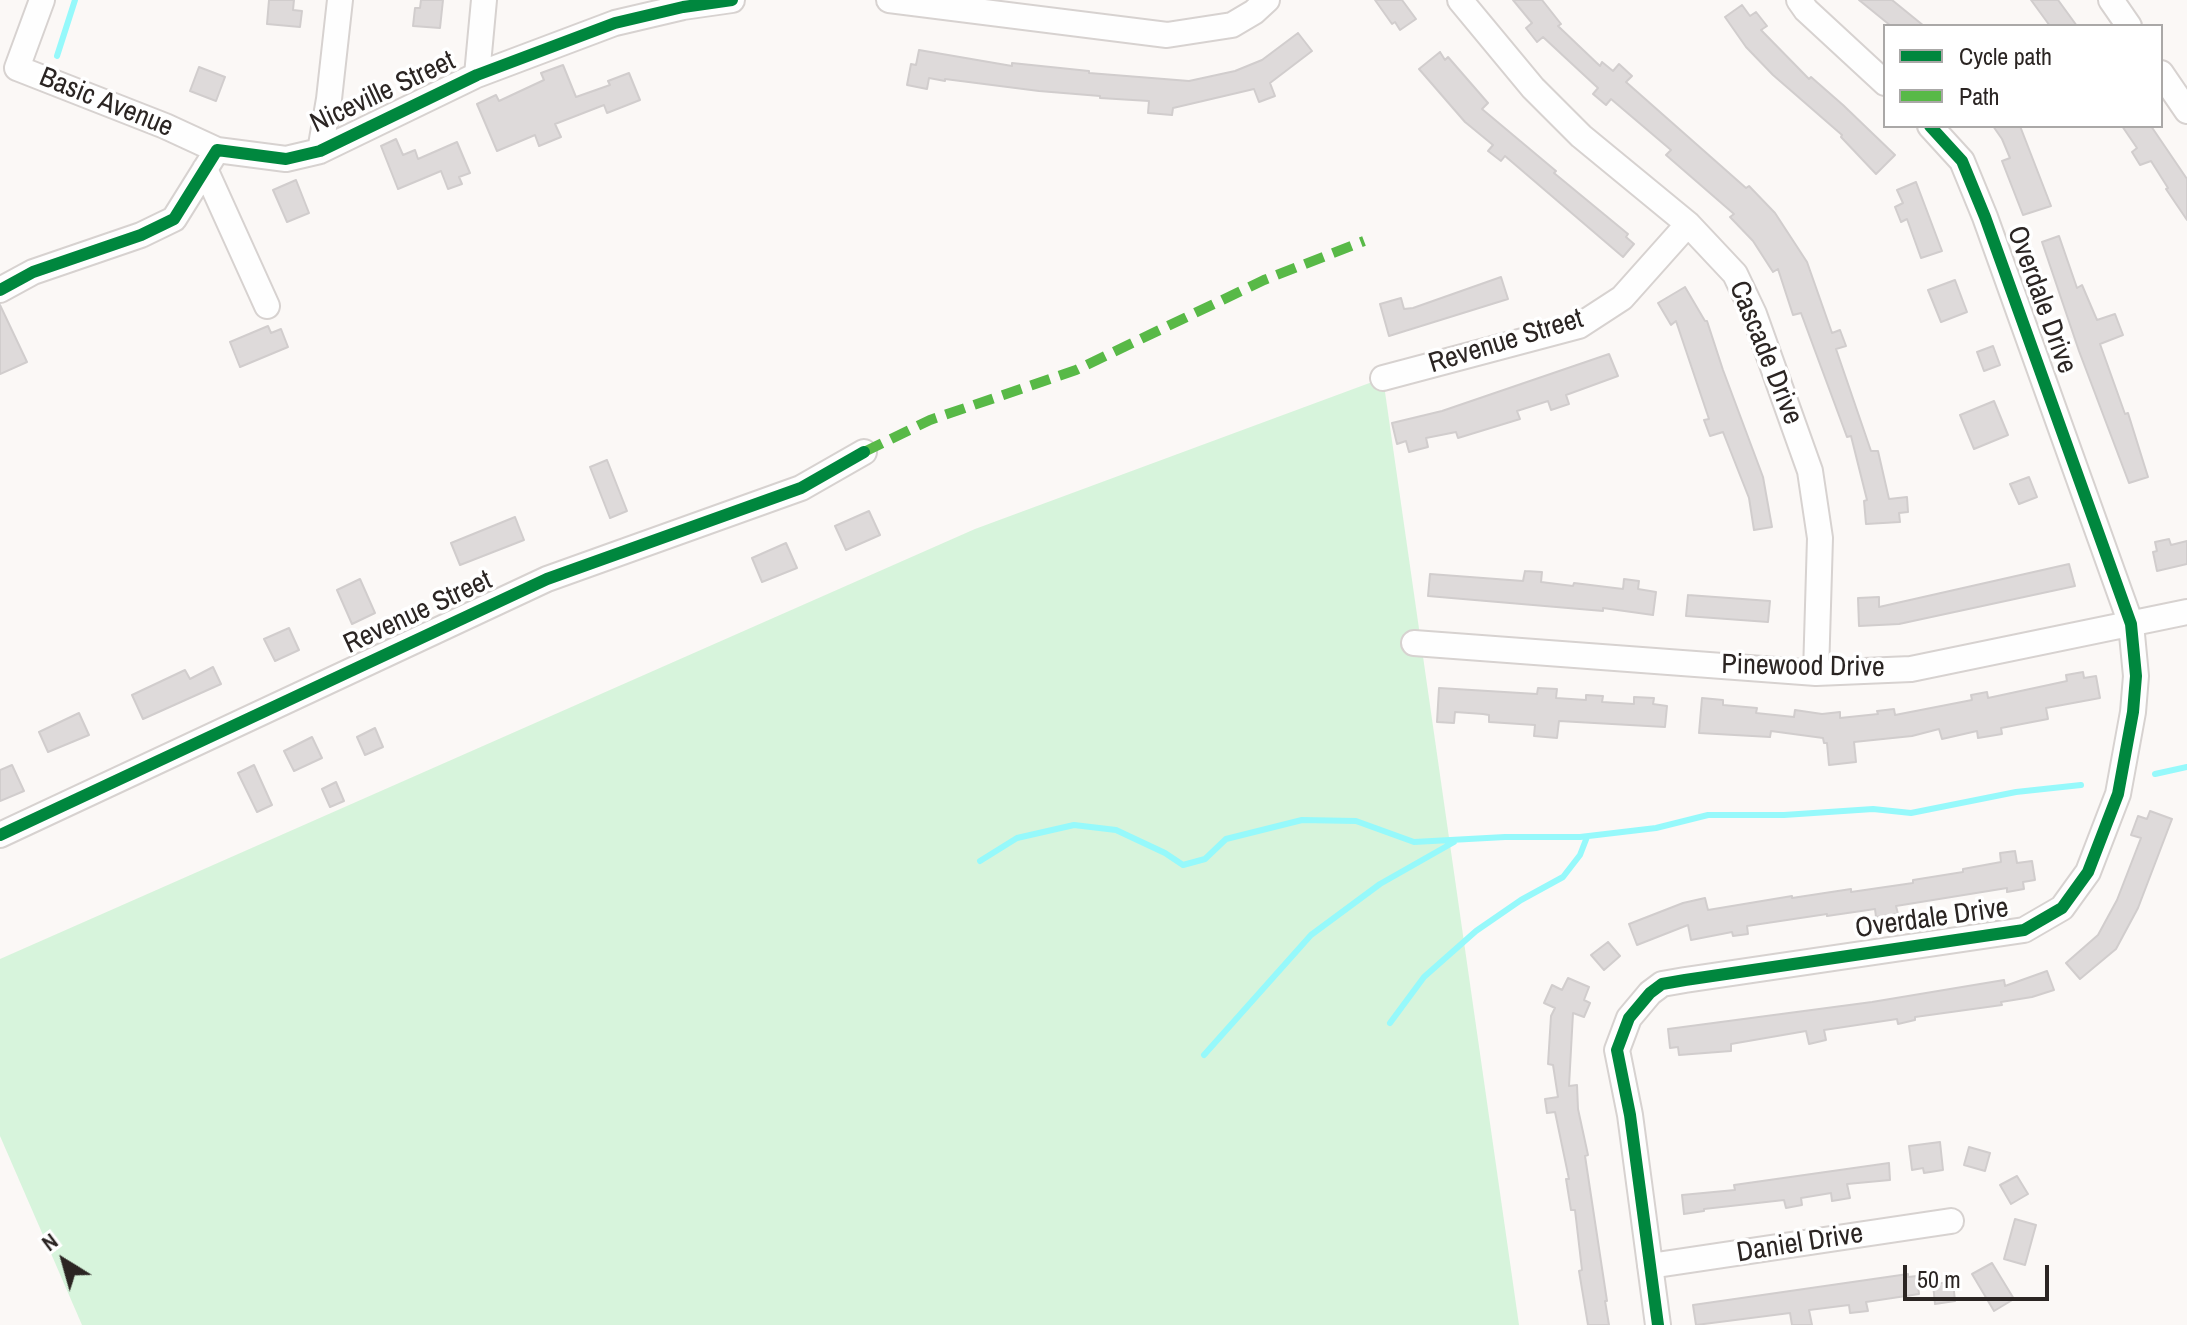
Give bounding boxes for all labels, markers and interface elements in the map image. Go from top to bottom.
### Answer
legend [1883,24,2163,128]
text: Cycle path [1959,40,2052,72]
street label: Niceville Street [305,45,461,141]
street label: Basic Avenue [34,61,178,145]
text: Path [1959,80,2000,112]
street label: Overdale Drive [1999,222,2083,378]
street label: Cascade Drive [1721,276,1809,430]
street label: Revenue Street [1425,303,1587,381]
street label: Revenue Street [339,564,497,662]
street label: Pinewood Drive [1721,649,1885,685]
street label: Overdale Drive [1853,892,2011,946]
street label: Daniel Drive [1734,1217,1866,1271]
north arrow [24,1221,104,1301]
text: N [35,1226,64,1258]
scale bar [1907,1249,2053,1299]
text: 50 m [1917,1263,1961,1295]

